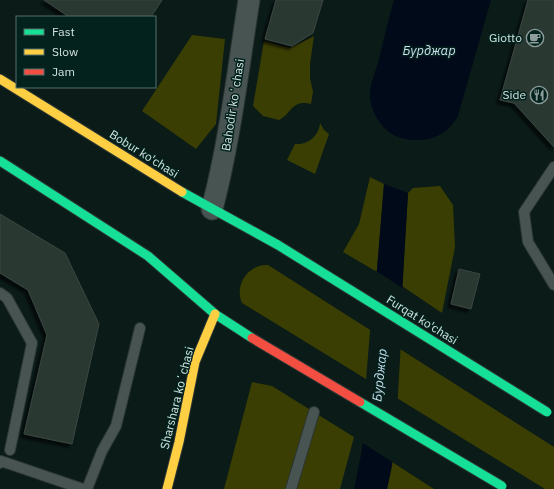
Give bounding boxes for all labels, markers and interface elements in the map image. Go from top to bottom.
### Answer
legend [16,16,156,88]
text: Fast [52,24,75,39]
cafe icon: Giotto [525,28,545,48]
place label: Giotto [489,30,522,45]
water label: Бурджар [402,42,456,59]
text: Slow [52,44,78,59]
street label: Bahodir koʻchasi [218,58,247,152]
text: Jam [52,64,75,79]
restaurant icon: Side [529,85,549,105]
place label: Side [502,87,526,102]
street label: Bobur ko'chasi [107,126,182,181]
street label: Furqat ko'chasi [384,292,461,347]
street label: Sharshara koʻchasi [156,345,197,451]
water label: Бурджар [368,348,391,402]

